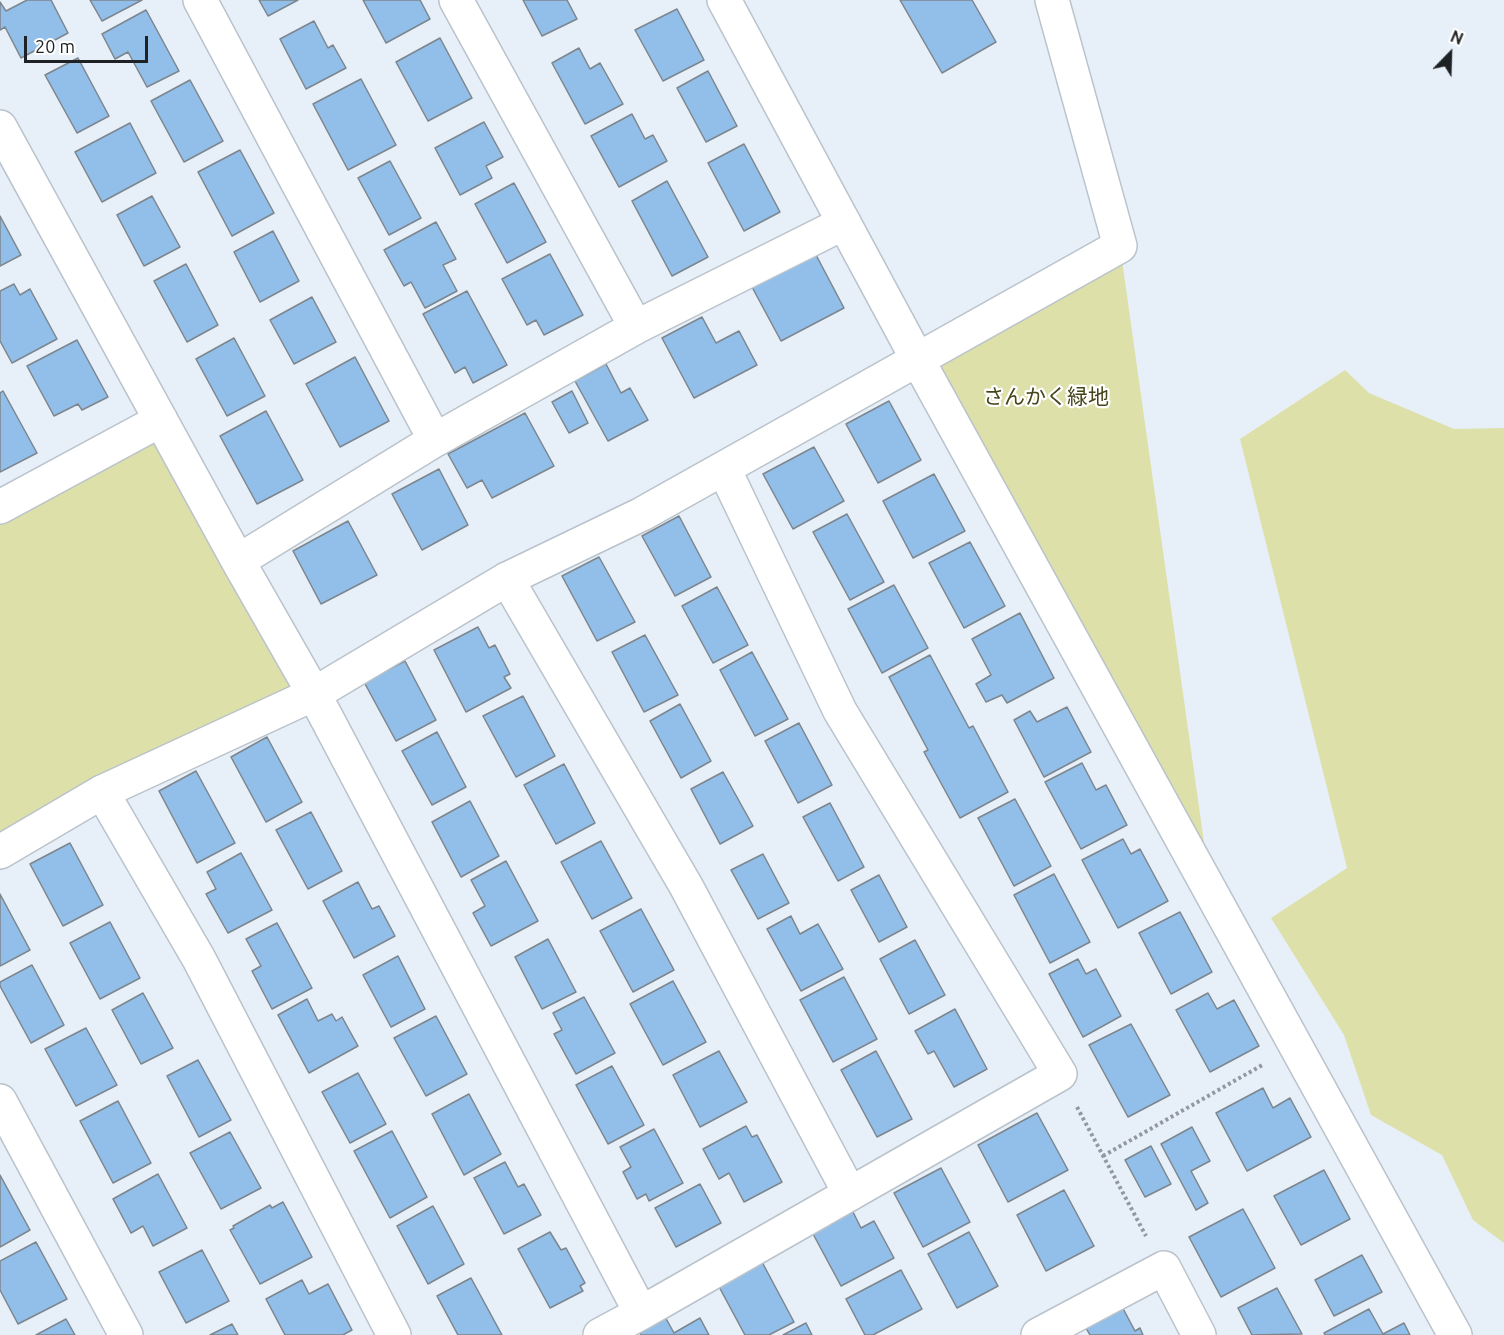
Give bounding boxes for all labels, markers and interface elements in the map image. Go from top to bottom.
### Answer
scale bar [27,24,152,62]
north arrow [1420,24,1480,84]
text: N [1448,27,1466,48]
text: 20 m [35,36,75,56]
park label: さんかく緑地 [983,384,1109,410]

